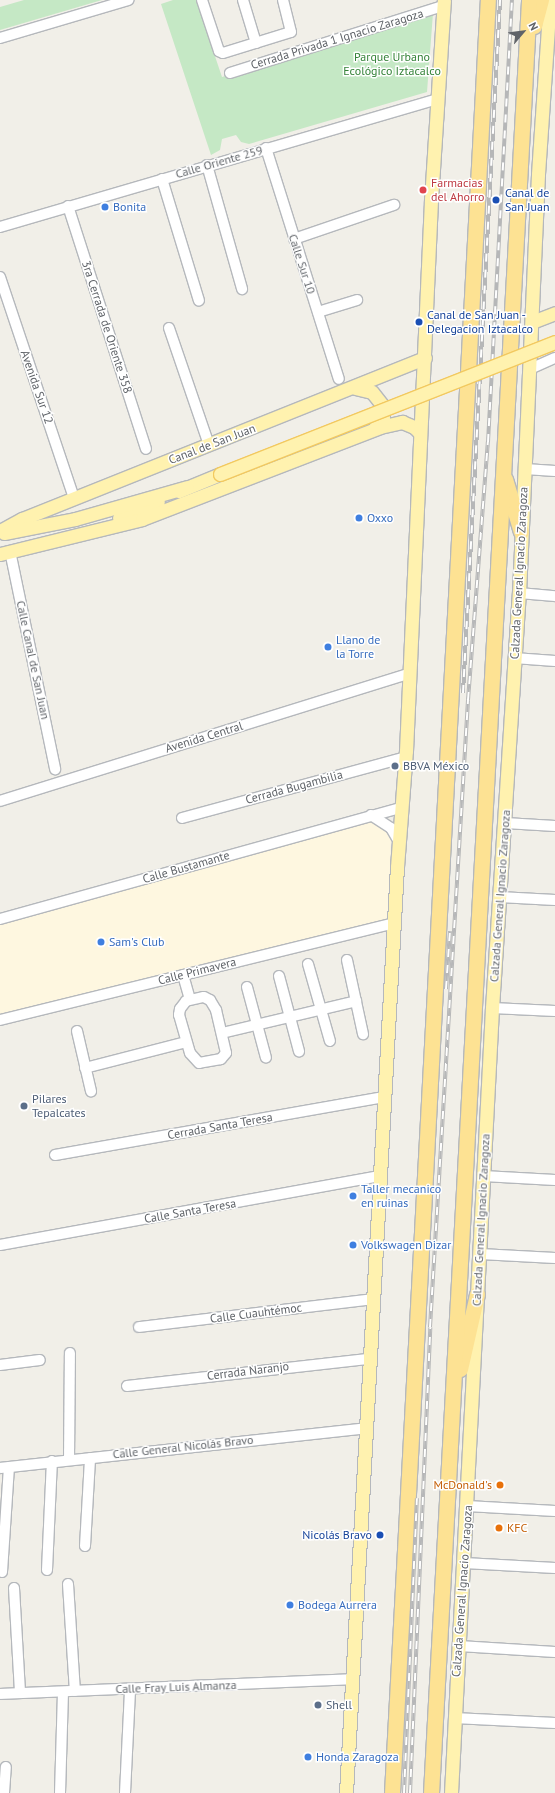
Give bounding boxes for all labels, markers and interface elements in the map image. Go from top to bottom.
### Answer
street label: Cerrada Privada 1 Ignacio Zaragoza [249,6,425,72]
north arrow [503,12,543,52]
text: N [526,20,541,33]
park label: Parque Urbano Ecológico Iztacalco [343,50,441,78]
street label: Calle Oriente 259 [174,143,264,181]
place label: Farmacias del Ahorro [431,176,485,204]
marker: Farmacias del Ahorro [418,185,428,195]
place label: Canal de San Juan [505,186,550,214]
marker: Canal de San Juan [490,194,502,206]
place label: Bonita [113,200,146,214]
marker: Bonita [100,202,110,212]
street label: Calle Sur 10 [286,232,318,296]
street label: 3ra Cerrada de Oriente 358 [79,259,135,395]
place label: Canal de San Juan - Delegacion Iztacalco [427,308,533,336]
marker: Canal de San Juan - Delegacion Iztacalco [414,317,424,327]
street label: Avenida Sur 12 [18,348,56,426]
street label: Canal de San Juan [166,421,258,467]
street label: Calzada General Ignacio Zaragoza [507,486,531,660]
place label: Oxxo [367,511,393,525]
marker: Oxxo [354,513,364,523]
street label: Calle Canal de San Juan [13,599,53,721]
place label: Llano de la Torre [336,633,380,661]
marker: Llano de la Torre [323,642,333,652]
street label: Avenida Central [163,718,245,756]
place label: BBVA México [403,759,470,773]
marker: BBVA México [390,761,400,771]
street label: Cerrada Bugambilia [244,767,344,807]
street label: Calzada General Ignacio Zaragoza [487,809,513,983]
street label: Calle Bustamante [141,848,231,886]
place label: Sam's Club [109,935,164,949]
marker: Sam's Club [96,937,106,947]
street label: Calle Primavera [156,954,238,988]
place label: Pilares Tepalcates [32,1092,86,1120]
marker: Pilares Tepalcates [19,1101,29,1111]
street label: Cerrada Santa Teresa [166,1110,274,1142]
street label: Calzada General Ignacio Zaragoza [469,1133,493,1307]
place label: Taller mecanico en ruinas [361,1182,441,1210]
marker: Taller mecanico en ruinas [348,1191,358,1201]
street label: Calle Santa Teresa [143,1196,237,1226]
place label: Volkswagen Dizar [361,1238,451,1252]
marker: Volkswagen Dizar [348,1240,358,1250]
street label: Calle Cuauhtémoc [209,1300,303,1326]
street label: Cerrada Naranjo [206,1359,290,1383]
street label: Calle General Nicolás Bravo [112,1432,254,1462]
place label: McDonald's [433,1478,492,1492]
marker: McDonald's [495,1480,505,1490]
street label: Calzada General Ignacio Zaragoza [449,1504,475,1678]
place label: KFC [507,1521,527,1535]
marker: KFC [494,1523,504,1533]
place label: Nicolás Bravo [302,1528,372,1542]
marker: Nicolás Bravo [375,1530,385,1540]
place label: Bodega Aurrera [298,1598,377,1612]
marker: Bodega Aurrera [285,1600,295,1610]
street label: Calle Fray Luis Almanza [115,1678,237,1696]
place label: Shell [326,1698,352,1712]
marker: Shell [313,1700,323,1710]
place label: Honda Zaragoza [316,1750,399,1764]
marker: Honda Zaragoza [303,1752,313,1762]

